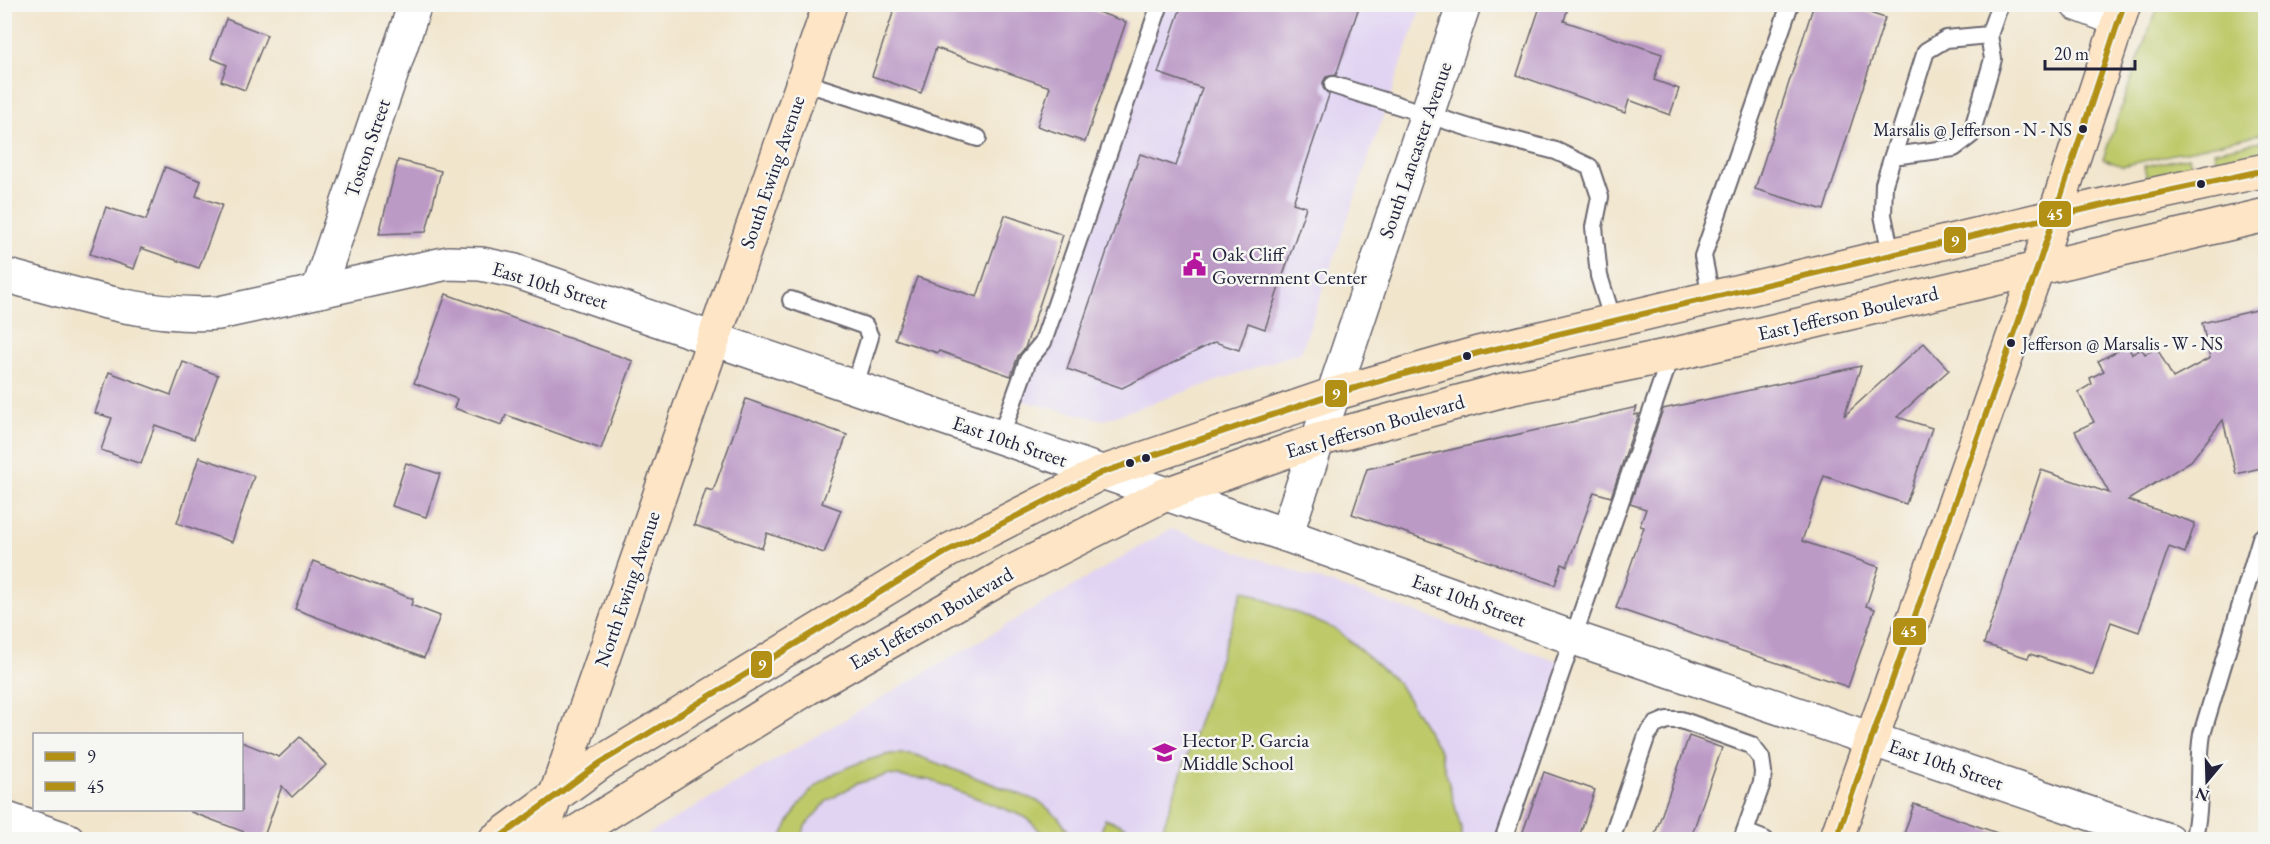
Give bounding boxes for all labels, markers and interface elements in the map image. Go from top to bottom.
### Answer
scale bar [2045,33,2135,71]
text: 20 m [2054,42,2089,65]
street label: South Lancaster Avenue [1373,58,1457,242]
street label: South Ewing Avenue [734,92,810,252]
street label: Toston Street [338,95,396,201]
place label: Marsalis @ Jefferson - N - NS [1873,118,2072,141]
marker: Marsalis @ Jefferson - N - NS [2077,123,2089,135]
unlabelled marker [2195,178,2207,190]
line badge: 45 [2038,200,2072,228]
text: 45 [2047,204,2063,225]
line badge: 9 [1943,226,1967,254]
text: 9 [1951,230,1960,251]
place label: Oak Cliff Government Center [1212,241,1367,290]
public building icon: Oak Cliff Government Center [1181,252,1207,278]
street label: East 10th Street [489,255,611,315]
street label: East Jefferson Boulevard [1755,279,1942,346]
place label: Jefferson @ Marsalis - W - NS [2020,332,2223,355]
marker: Jefferson @ Marsalis - W - NS [2005,337,2017,349]
unlabelled marker [1461,350,1473,362]
line badge: 9 [1324,379,1348,408]
text: 9 [1332,383,1341,404]
street label: East Jefferson Boulevard [1283,388,1468,464]
street label: East 10th Street [949,409,1071,473]
unlabelled marker [1140,452,1152,464]
unlabelled marker [1124,457,1136,469]
street label: North Ewing Avenue [588,508,666,670]
street label: East Jefferson Boulevard [845,560,1018,675]
street label: East 10th Street [1409,567,1530,633]
line badge: 45 [1892,617,1927,646]
text: 45 [1901,621,1917,642]
line badge: 9 [750,650,773,679]
text: 9 [758,654,767,675]
place label: Hector P. Garcia Middle School [1182,727,1309,776]
street label: East 10th Street [1885,732,2007,796]
legend [33,733,243,811]
school or university icon: Hector P. Garcia Middle School [1151,739,1177,765]
text: 9 [87,745,96,768]
north arrow [2177,751,2237,811]
text: 45 [87,775,104,798]
text: N [2193,783,2212,807]

